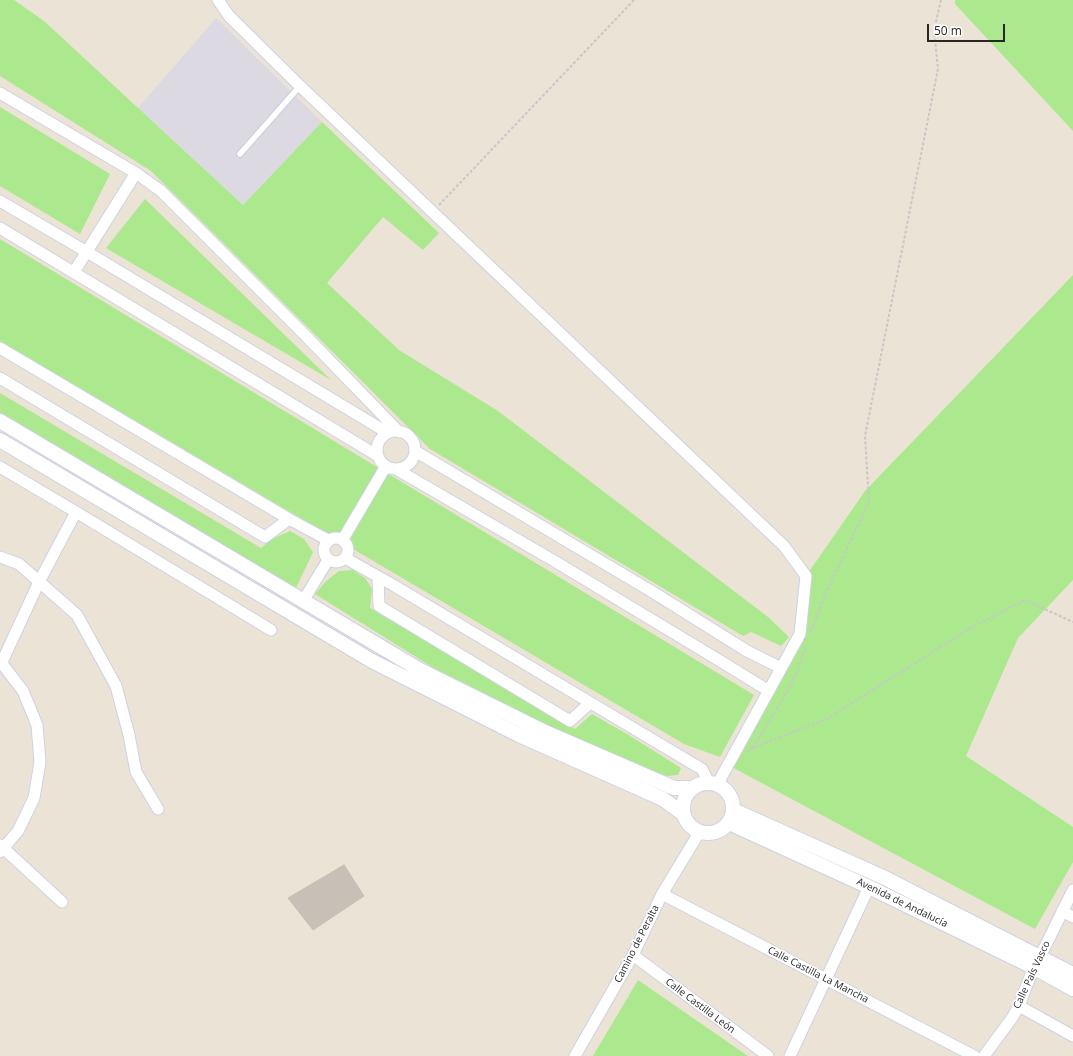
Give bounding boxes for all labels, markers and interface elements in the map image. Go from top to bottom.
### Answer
scale bar [929,16,1007,42]
text: 50 m [934,22,962,39]
street label: Avenida de Andalucía [854,876,950,930]
street label: Camino de Peralta [612,903,662,985]
street label: Calle País Vasco [1011,939,1053,1011]
street label: Calle Castilla La Mancha [766,944,870,1006]
street label: Calle Castilla León [663,976,737,1036]

